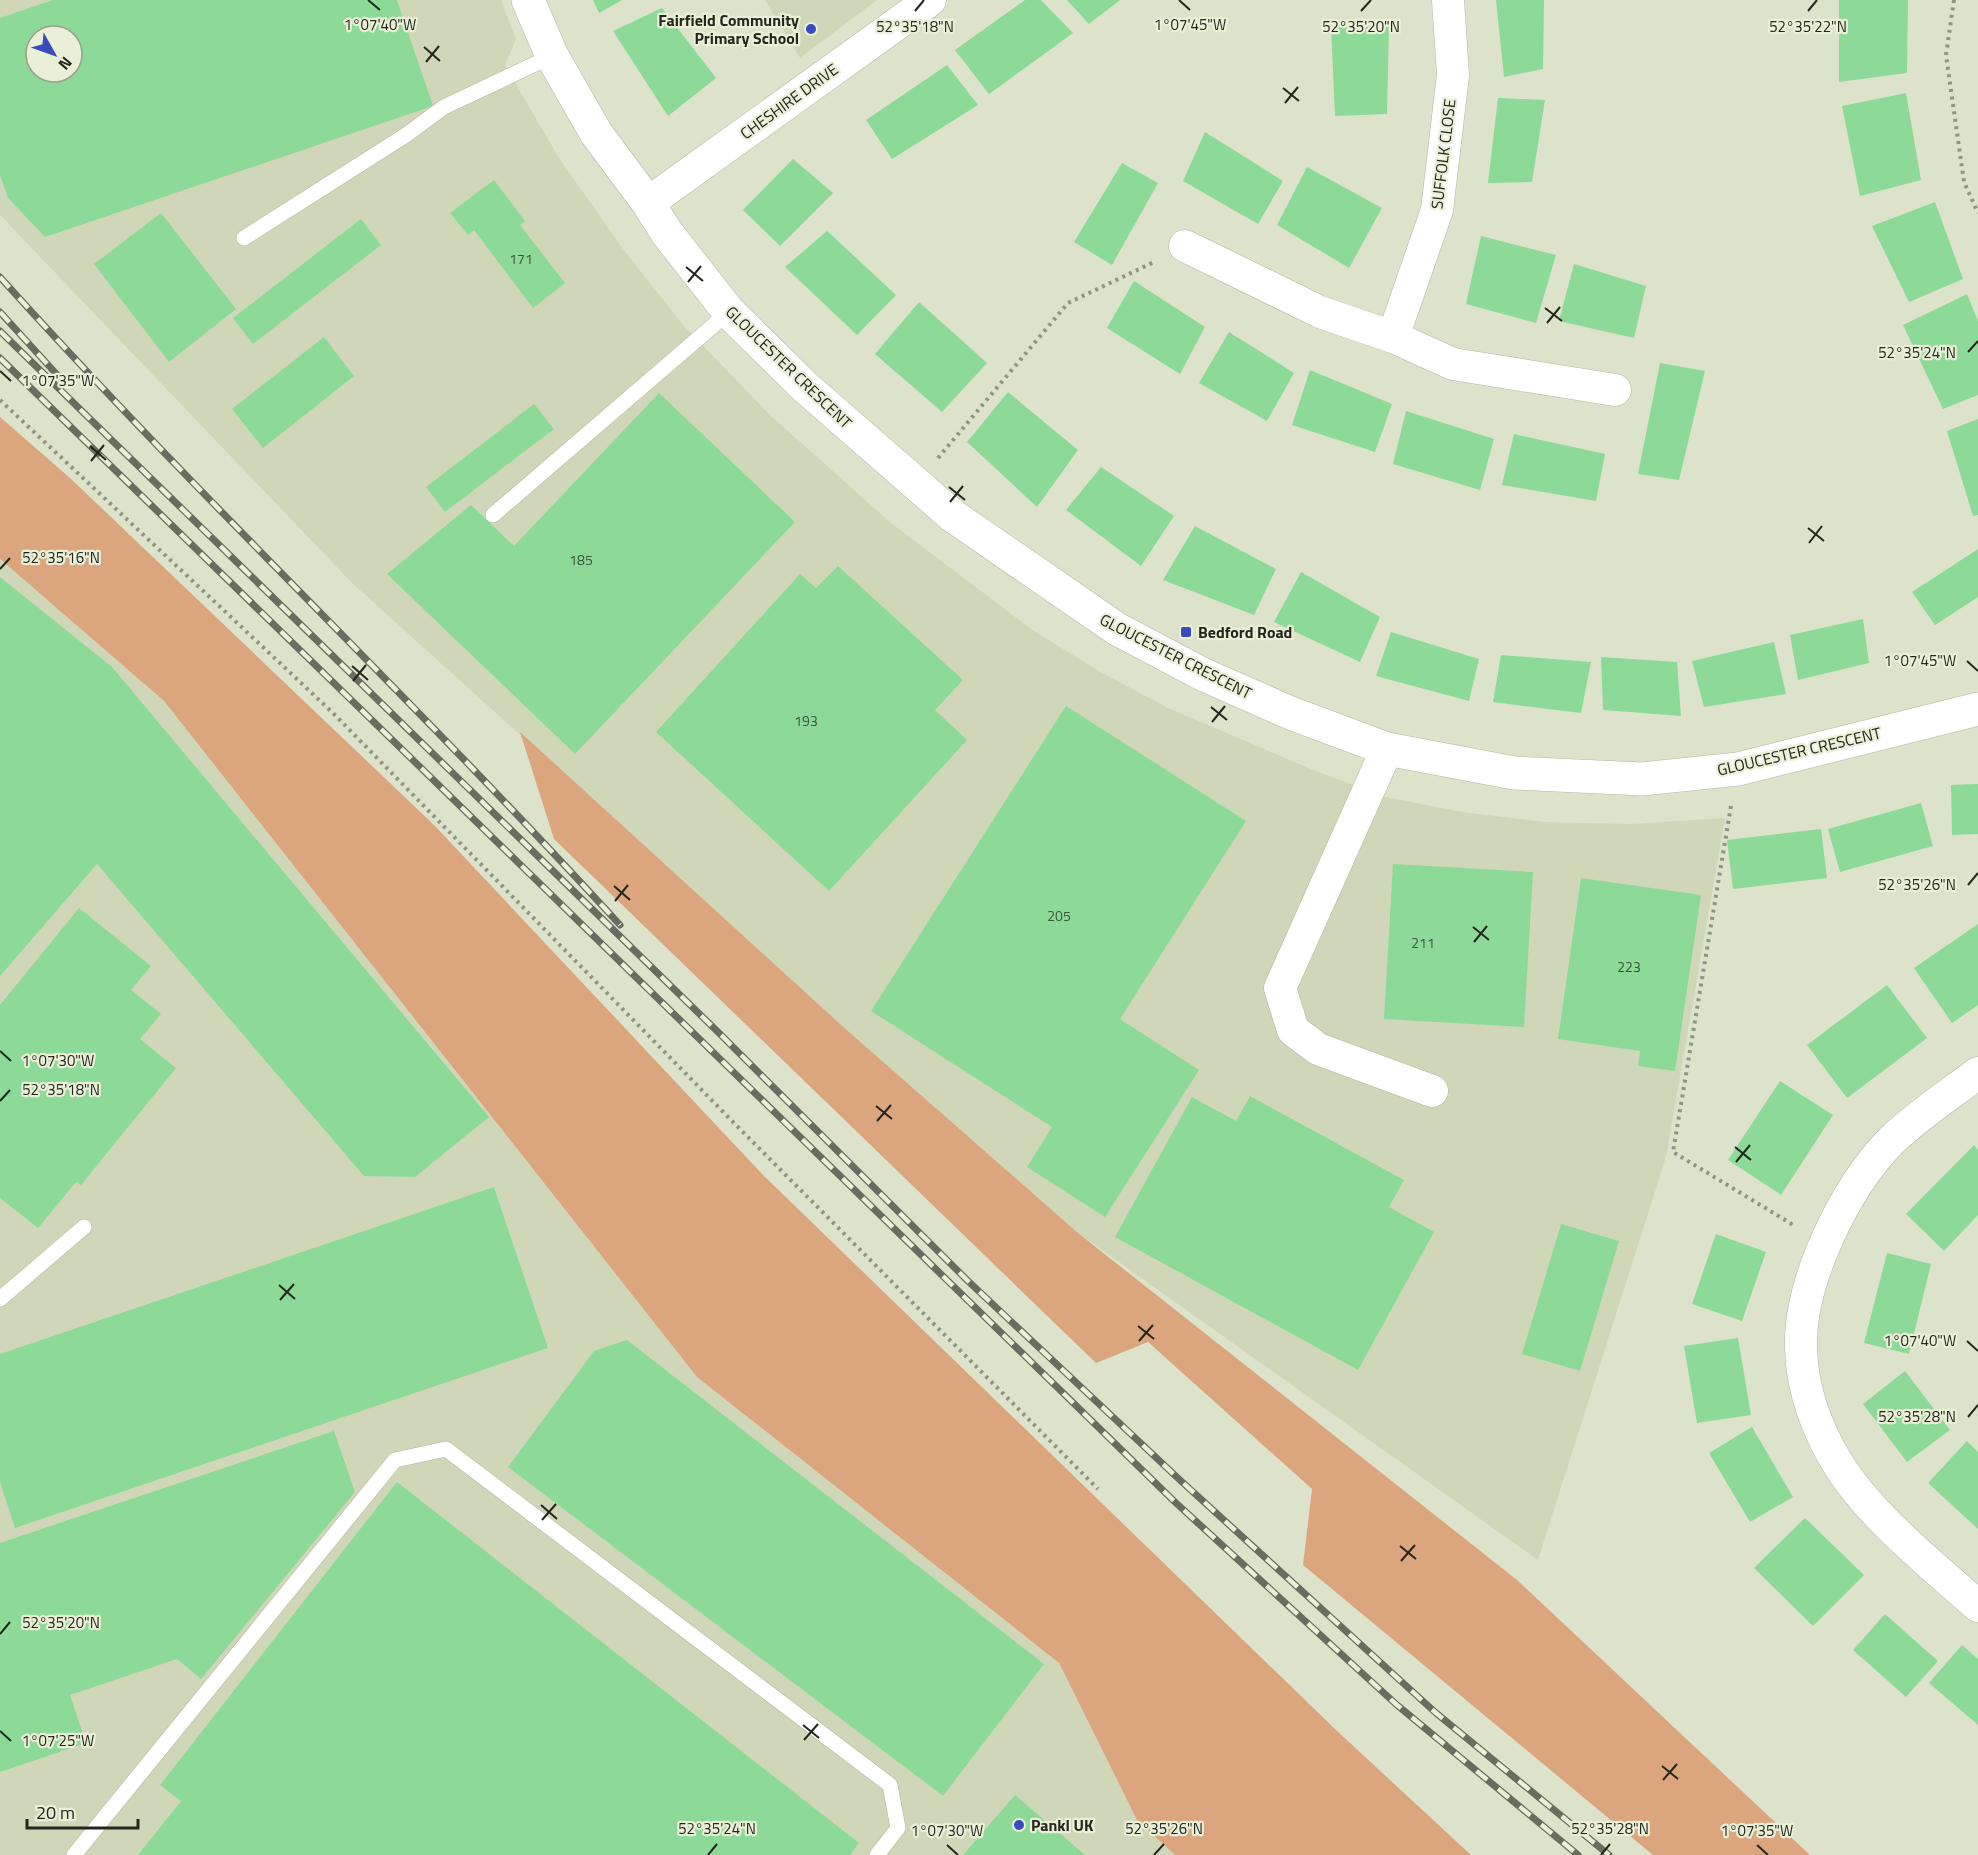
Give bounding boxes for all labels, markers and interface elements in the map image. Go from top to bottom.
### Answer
place label: Fairfield Community Primary School [658,8,799,50]
text: 1°07'40"W [344,13,416,36]
text: 1°07'45"W [1154,13,1226,36]
text: 52°35'18"N [876,15,954,38]
text: 52°35'20"N [1322,15,1400,38]
text: 52°35'22"N [1769,15,1847,38]
marker: Fairfield Community Primary School [804,22,818,36]
north arrow [24,24,84,84]
text: N [53,52,78,76]
street label: CHESHIRE DRIVE [735,57,843,145]
street label: SUFFOLK CLOSE [1424,97,1462,210]
house number: 171 [509,248,533,269]
street label: GLOUCESTER CRESCENT [720,300,858,434]
text: 52°35'24"N [1878,341,1956,364]
text: 1°07'35"W [22,369,94,392]
text: 52°35'16"N [22,546,100,569]
house number: 185 [569,549,593,570]
street label: GLOUCESTER CRESCENT [1096,607,1257,705]
place label: Bedford Road [1198,620,1292,644]
marker: Bedford Road [1179,625,1193,639]
text: 1°07'45"W [1884,649,1956,672]
house number: 193 [794,710,818,731]
street label: GLOUCESTER CRESCENT [1715,720,1884,782]
text: 52°35'26"N [1878,873,1956,896]
house number: 205 [1047,905,1071,926]
house number: 211 [1411,932,1435,953]
house number: 223 [1617,956,1641,977]
text: 1°07'30"W [22,1049,94,1072]
text: 52°35'18"N [22,1078,100,1101]
text: 1°07'40"W [1884,1329,1956,1352]
text: 52°35'28"N [1878,1405,1956,1428]
text: 52°35'20"N [22,1611,100,1634]
text: 1°07'25"W [22,1729,94,1752]
scale bar [27,1792,138,1830]
text: 20 m [36,1799,75,1826]
place label: Pankl UK [1031,1813,1094,1837]
text: 52°35'24"N [678,1817,756,1840]
text: 52°35'26"N [1125,1817,1203,1840]
text: 52°35'28"N [1571,1817,1649,1840]
marker: Pankl UK [1012,1818,1026,1832]
text: 1°07'30"W [911,1819,983,1842]
text: 1°07'35"W [1721,1819,1793,1842]

